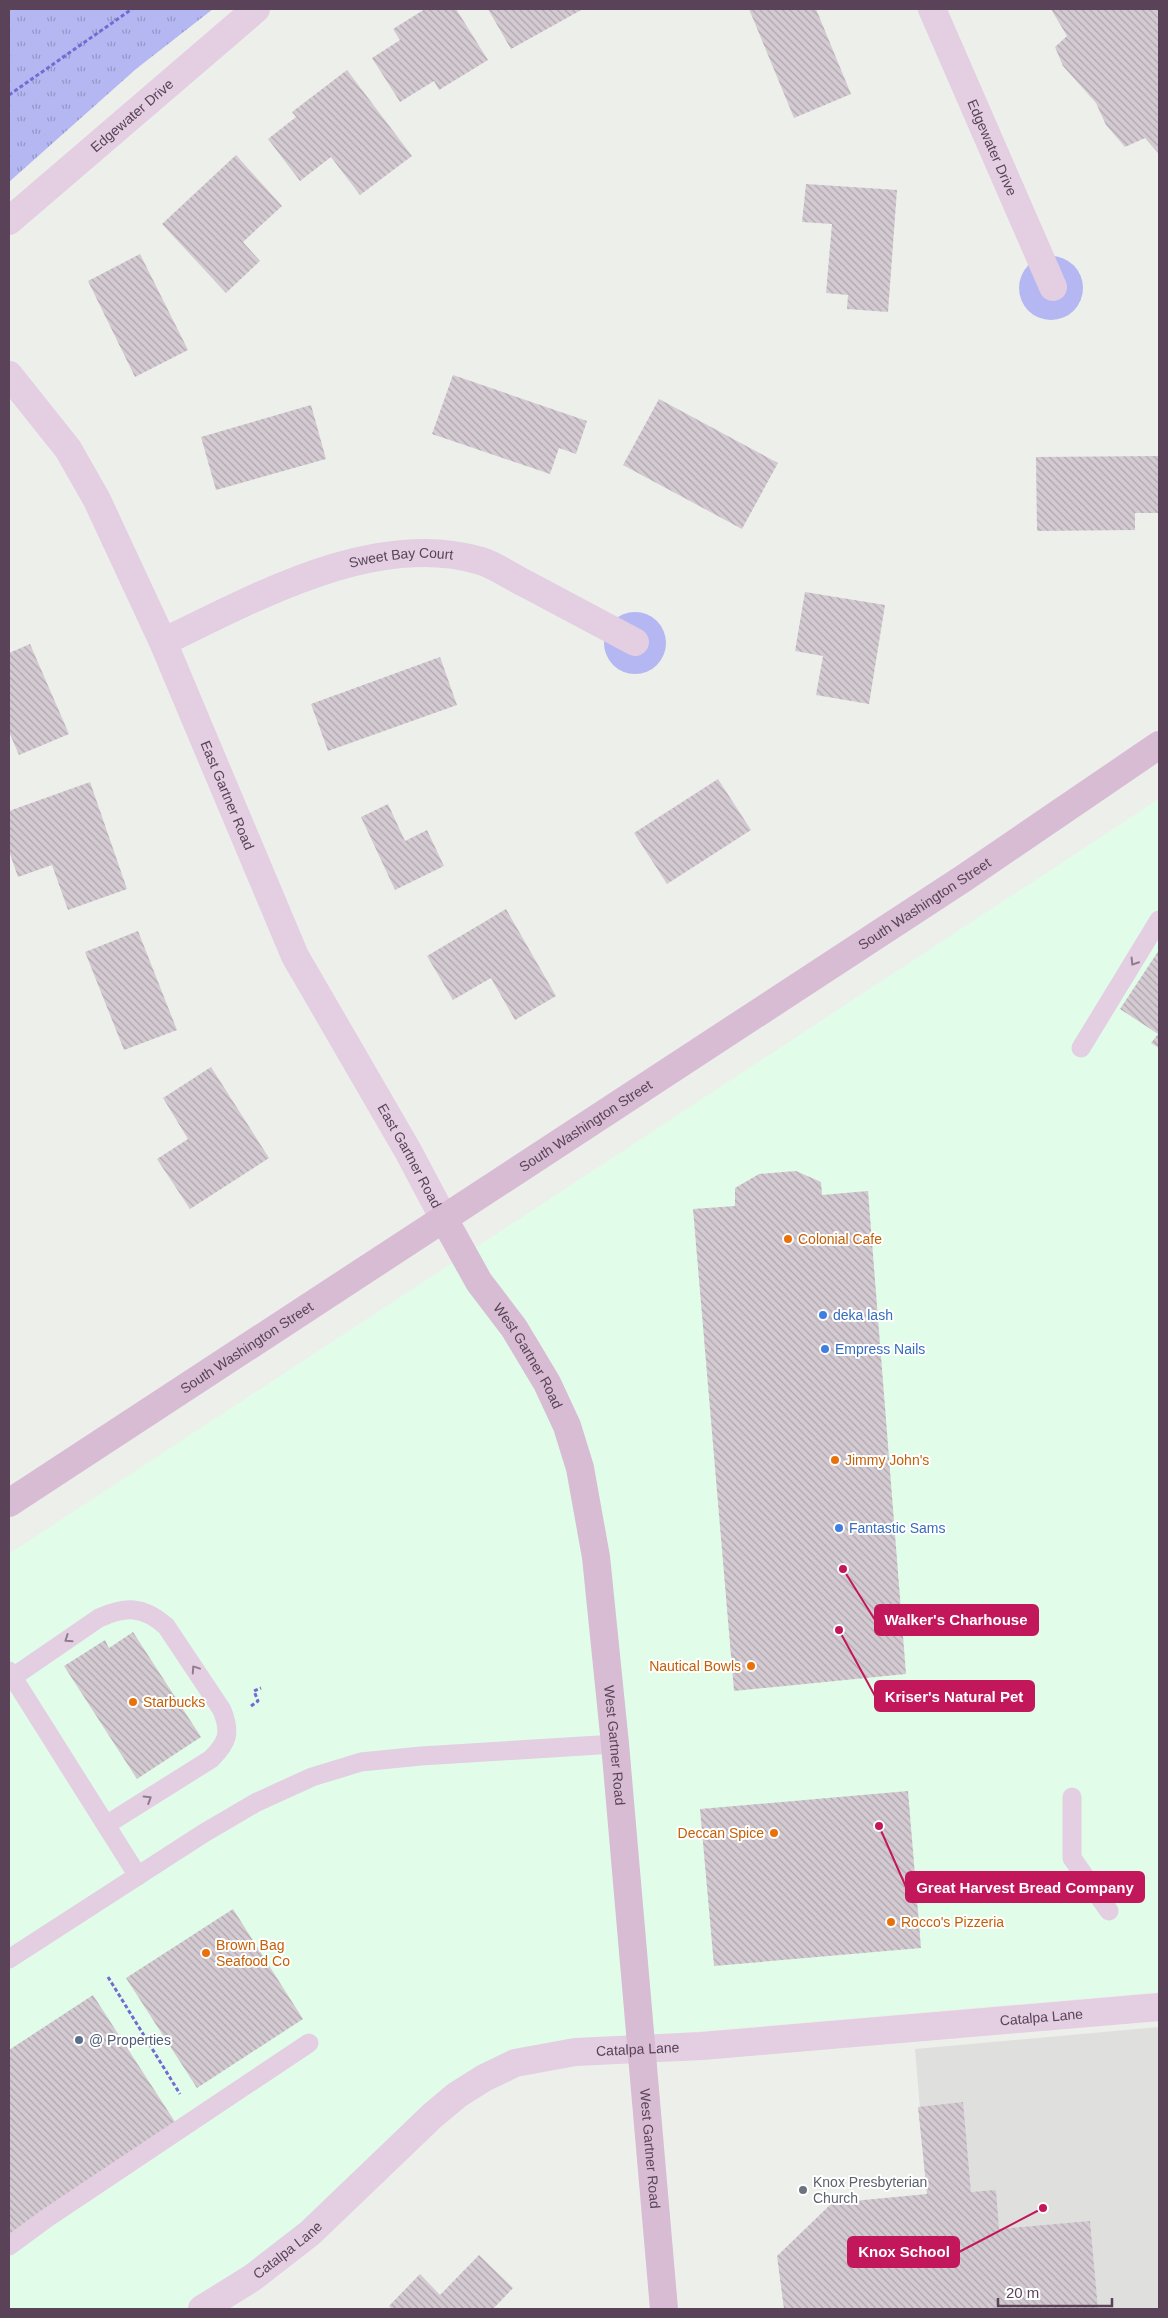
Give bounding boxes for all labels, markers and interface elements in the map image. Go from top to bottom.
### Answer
street label: Edgewater Drive [87,76,177,155]
street label: Edgewater Drive [964,97,1020,198]
street label: Sweet Bay Court [347,545,454,571]
street label: East Gartner Road [197,738,257,852]
street label: South Washington Street [855,854,994,953]
one-way arrow [1130,956,1140,965]
street label: South Washington Street [516,1076,655,1175]
street label: East Gartner Road [374,1101,445,1211]
place label: Colonial Cafe [798,1231,882,1247]
marker: Colonial Cafe [782,1233,794,1245]
street label: South Washington Street [177,1298,316,1397]
street label: West Gartner Road [490,1300,566,1411]
place label: deka lash [833,1307,893,1323]
marker: deka lash [817,1309,829,1321]
place label: Empress Nails [835,1341,925,1357]
marker: Empress Nails [819,1343,831,1355]
place label: Jimmy John's [845,1452,929,1468]
marker: Jimmy John's [829,1454,841,1466]
place label: Fantastic Sams [849,1520,945,1536]
marker: Fantastic Sams [833,1522,845,1534]
callout: Walker's Charhouse [875,1605,1038,1635]
text: Walker's Charhouse [884,1611,1028,1628]
one-way arrow [64,1633,74,1642]
place label: Nautical Bowls [649,1658,741,1674]
marker: Nautical Bowls [745,1660,757,1672]
one-way arrow [192,1665,201,1674]
callout: Kriser's Natural Pet [875,1681,1034,1711]
street label: West Gartner Road [601,1684,628,1806]
text: Kriser's Natural Pet [885,1688,1023,1705]
place label: Starbucks [143,1694,205,1710]
marker: Starbucks [127,1696,139,1708]
one-way arrow [142,1796,151,1806]
place label: Deccan Spice [678,1825,764,1841]
marker: Deccan Spice [768,1827,780,1839]
callout: Great Harvest Bread Company [906,1872,1144,1902]
text: Great Harvest Bread Company [916,1879,1134,1896]
place label: Rocco's Pizzeria [901,1914,1004,1930]
marker: Rocco's Pizzeria [885,1916,897,1928]
place label: Brown Bag Seafood Co [216,1937,290,1969]
marker: Brown Bag Seafood Co [200,1947,212,1959]
street label: Catalpa Lane [999,2006,1084,2029]
place label: @ Properties [89,2032,171,2048]
marker: @ Properties [73,2034,85,2046]
street label: Catalpa Lane [596,2039,680,2059]
street label: West Gartner Road [637,2088,663,2209]
place label: Knox Presbyterian Church [813,2174,927,2206]
marker: Knox Presbyterian Church [797,2184,809,2196]
street label: Catalpa Lane [250,2218,325,2282]
callout: Knox School [848,2237,959,2267]
text: Knox School [858,2243,950,2260]
scale bar [998,2276,1112,2308]
text: 20 m [1006,2284,1039,2301]

